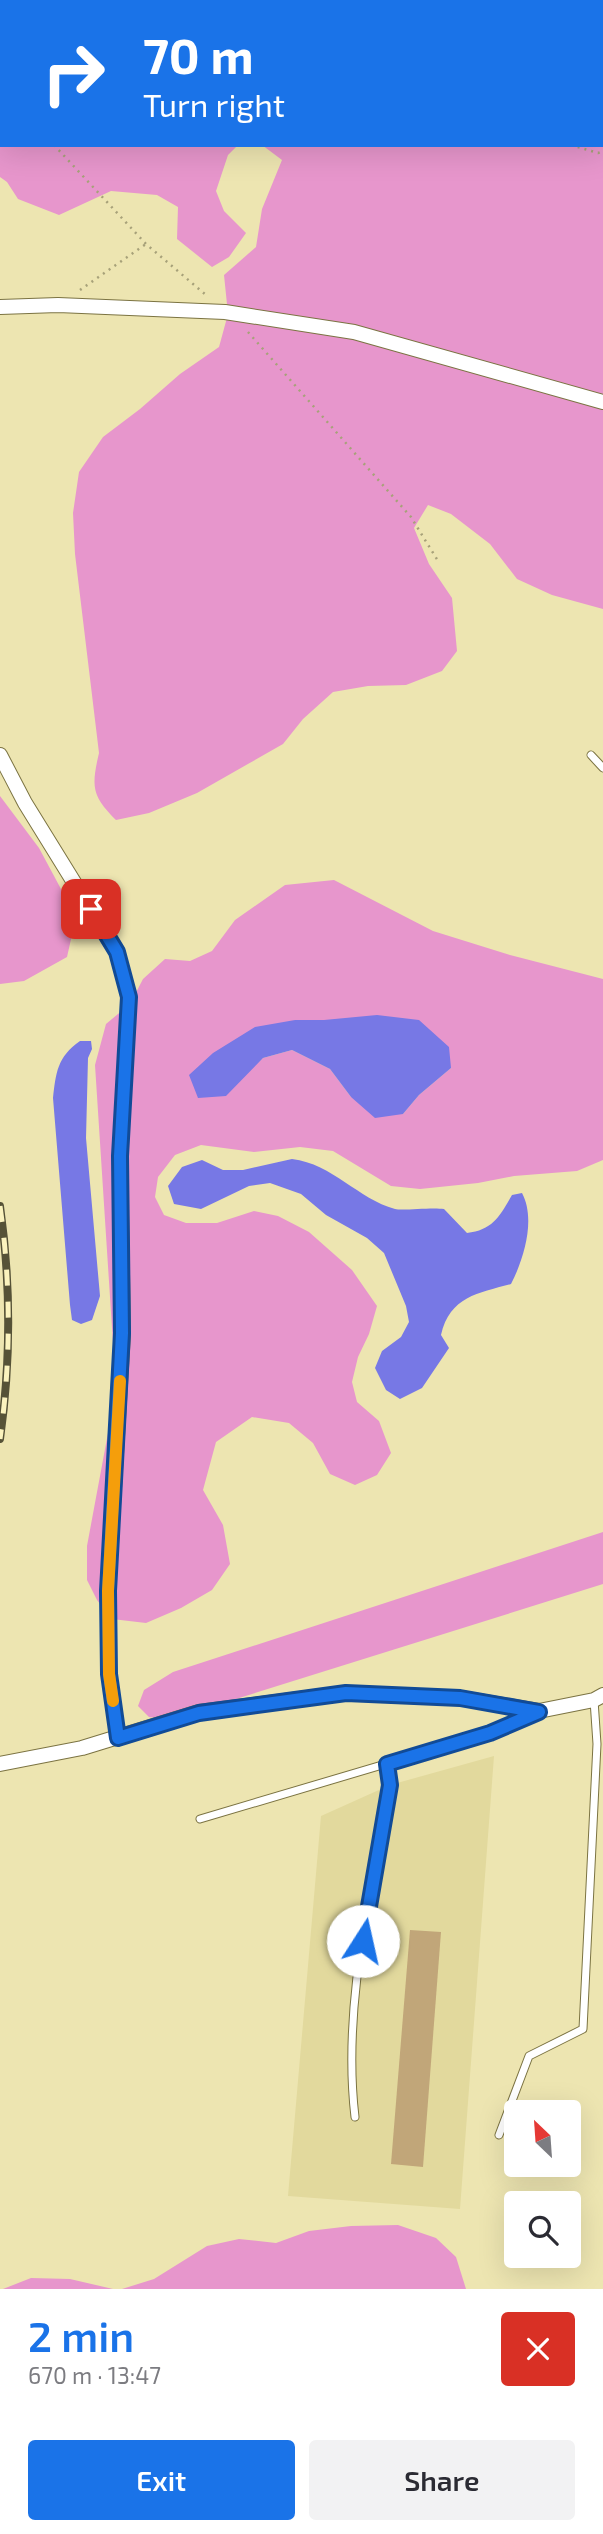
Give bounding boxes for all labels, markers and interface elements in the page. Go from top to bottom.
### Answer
text: 70 m [143,25,254,84]
icon: right [28,28,119,119]
text: Turn right [143,85,285,123]
pin [61,879,121,939]
icon: arrive [72,890,110,928]
position arrow [326,1904,400,1978]
north arrow [504,2100,581,2177]
map controls [504,2100,581,2268]
button: search [504,2191,581,2268]
text: 2 min [28,2310,134,2360]
button: close [501,2312,575,2386]
text: 670 m · 13:47 [28,2361,161,2389]
button: Exit [28,2440,295,2520]
button: Share [309,2440,575,2520]

